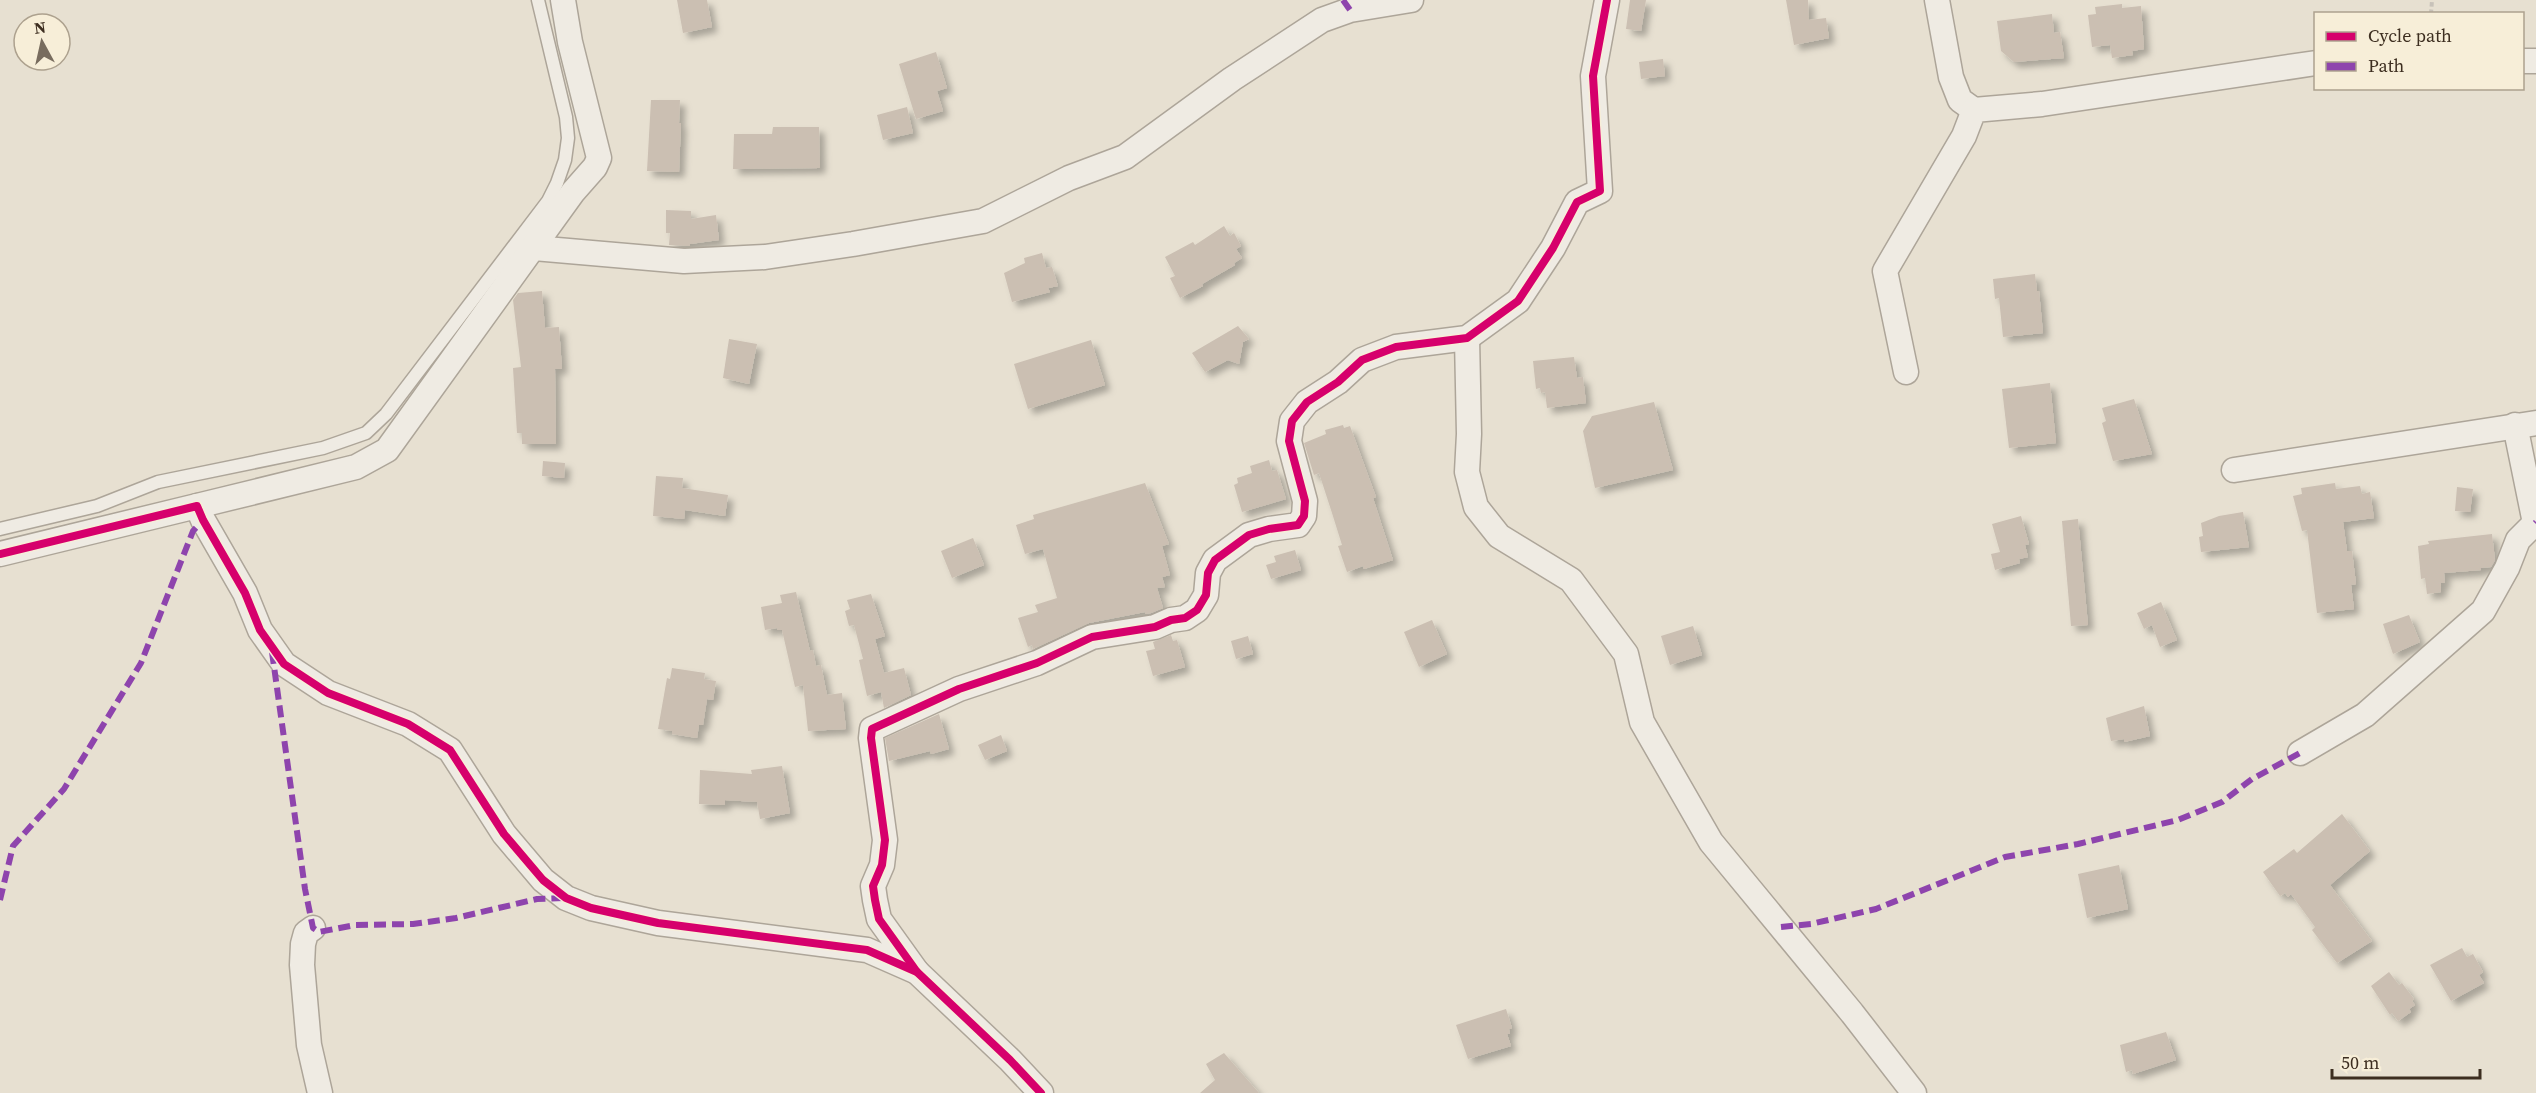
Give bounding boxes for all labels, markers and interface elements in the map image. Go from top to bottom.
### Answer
north arrow [12,12,72,72]
legend [2314,12,2524,90]
text: N [33,15,48,39]
text: Cycle path [2368,23,2452,48]
text: Path [2368,53,2405,78]
scale bar [2332,1042,2480,1080]
text: 50 m [2341,1050,2379,1075]

